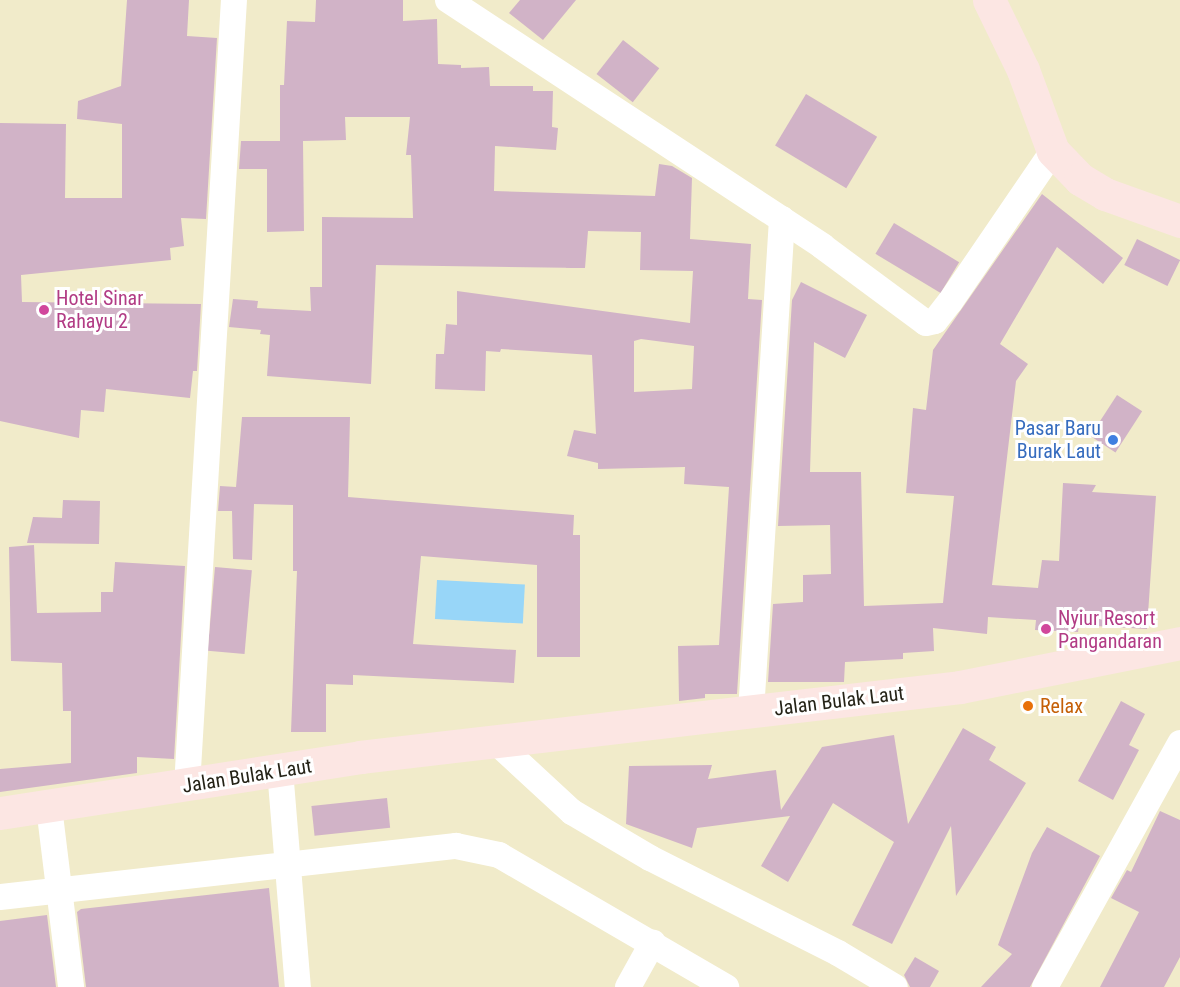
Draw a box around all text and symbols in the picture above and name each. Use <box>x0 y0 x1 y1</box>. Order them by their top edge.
place label: Hotel Sinar Rahayu 2 <box>56 286 143 333</box>
marker: Hotel Sinar Rahayu 2 <box>37 303 51 317</box>
place label: Pasar Baru Burak Laut <box>1015 416 1101 463</box>
marker: Pasar Baru Burak Laut <box>1106 433 1120 447</box>
place label: Nyiur Resort Pangandaran <box>1058 606 1162 653</box>
marker: Nyiur Resort Pangandaran <box>1039 622 1053 636</box>
street label: Jalan Bulak Laut <box>773 681 905 721</box>
place label: Relax <box>1040 694 1083 718</box>
marker: Relax <box>1021 699 1035 713</box>
street label: Jalan Bulak Laut <box>181 754 313 798</box>

